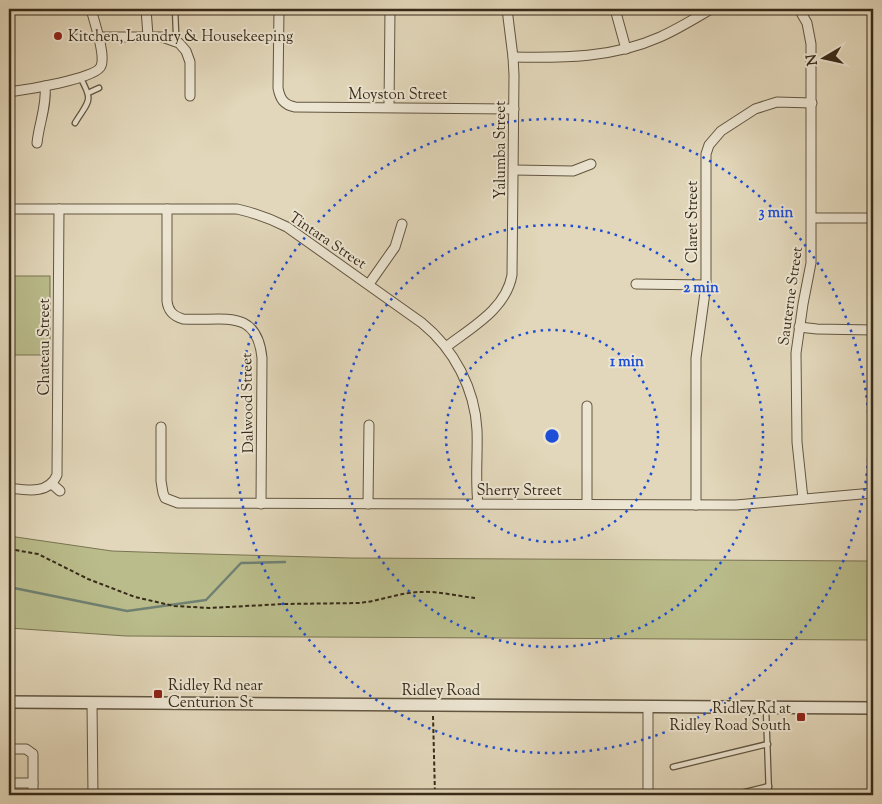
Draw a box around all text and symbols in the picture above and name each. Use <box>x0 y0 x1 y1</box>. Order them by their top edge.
place label: Kitchen, Laundry & Housekeeping <box>68 27 293 48</box>
marker: Kitchen, Laundry & Housekeeping <box>52 30 64 42</box>
north arrow <box>800 32 850 82</box>
text: N <box>802 53 824 67</box>
street label: Moyston Street <box>349 85 447 106</box>
street label: Yalumba Street <box>491 101 512 199</box>
street label: Claret Street <box>683 181 704 263</box>
text: 3 min <box>759 203 794 224</box>
street label: Tintara Street <box>284 208 370 275</box>
street label: Sauterne Street <box>774 245 809 347</box>
text: 2 min <box>683 278 719 299</box>
street label: Chateau Street <box>35 298 56 396</box>
text: 1 min <box>610 352 644 373</box>
street label: Dalwood Street <box>237 353 260 453</box>
centre of rings <box>543 427 561 445</box>
street label: Sherry Street <box>476 481 562 502</box>
place label: Ridley Rd near Centurion St <box>168 676 263 714</box>
street label: Ridley Road <box>402 681 481 702</box>
marker: Ridley Rd near Centurion St <box>152 688 164 700</box>
place label: Ridley Rd at Ridley Road South <box>669 699 791 737</box>
marker: Ridley Rd at Ridley Road South <box>795 711 807 723</box>

